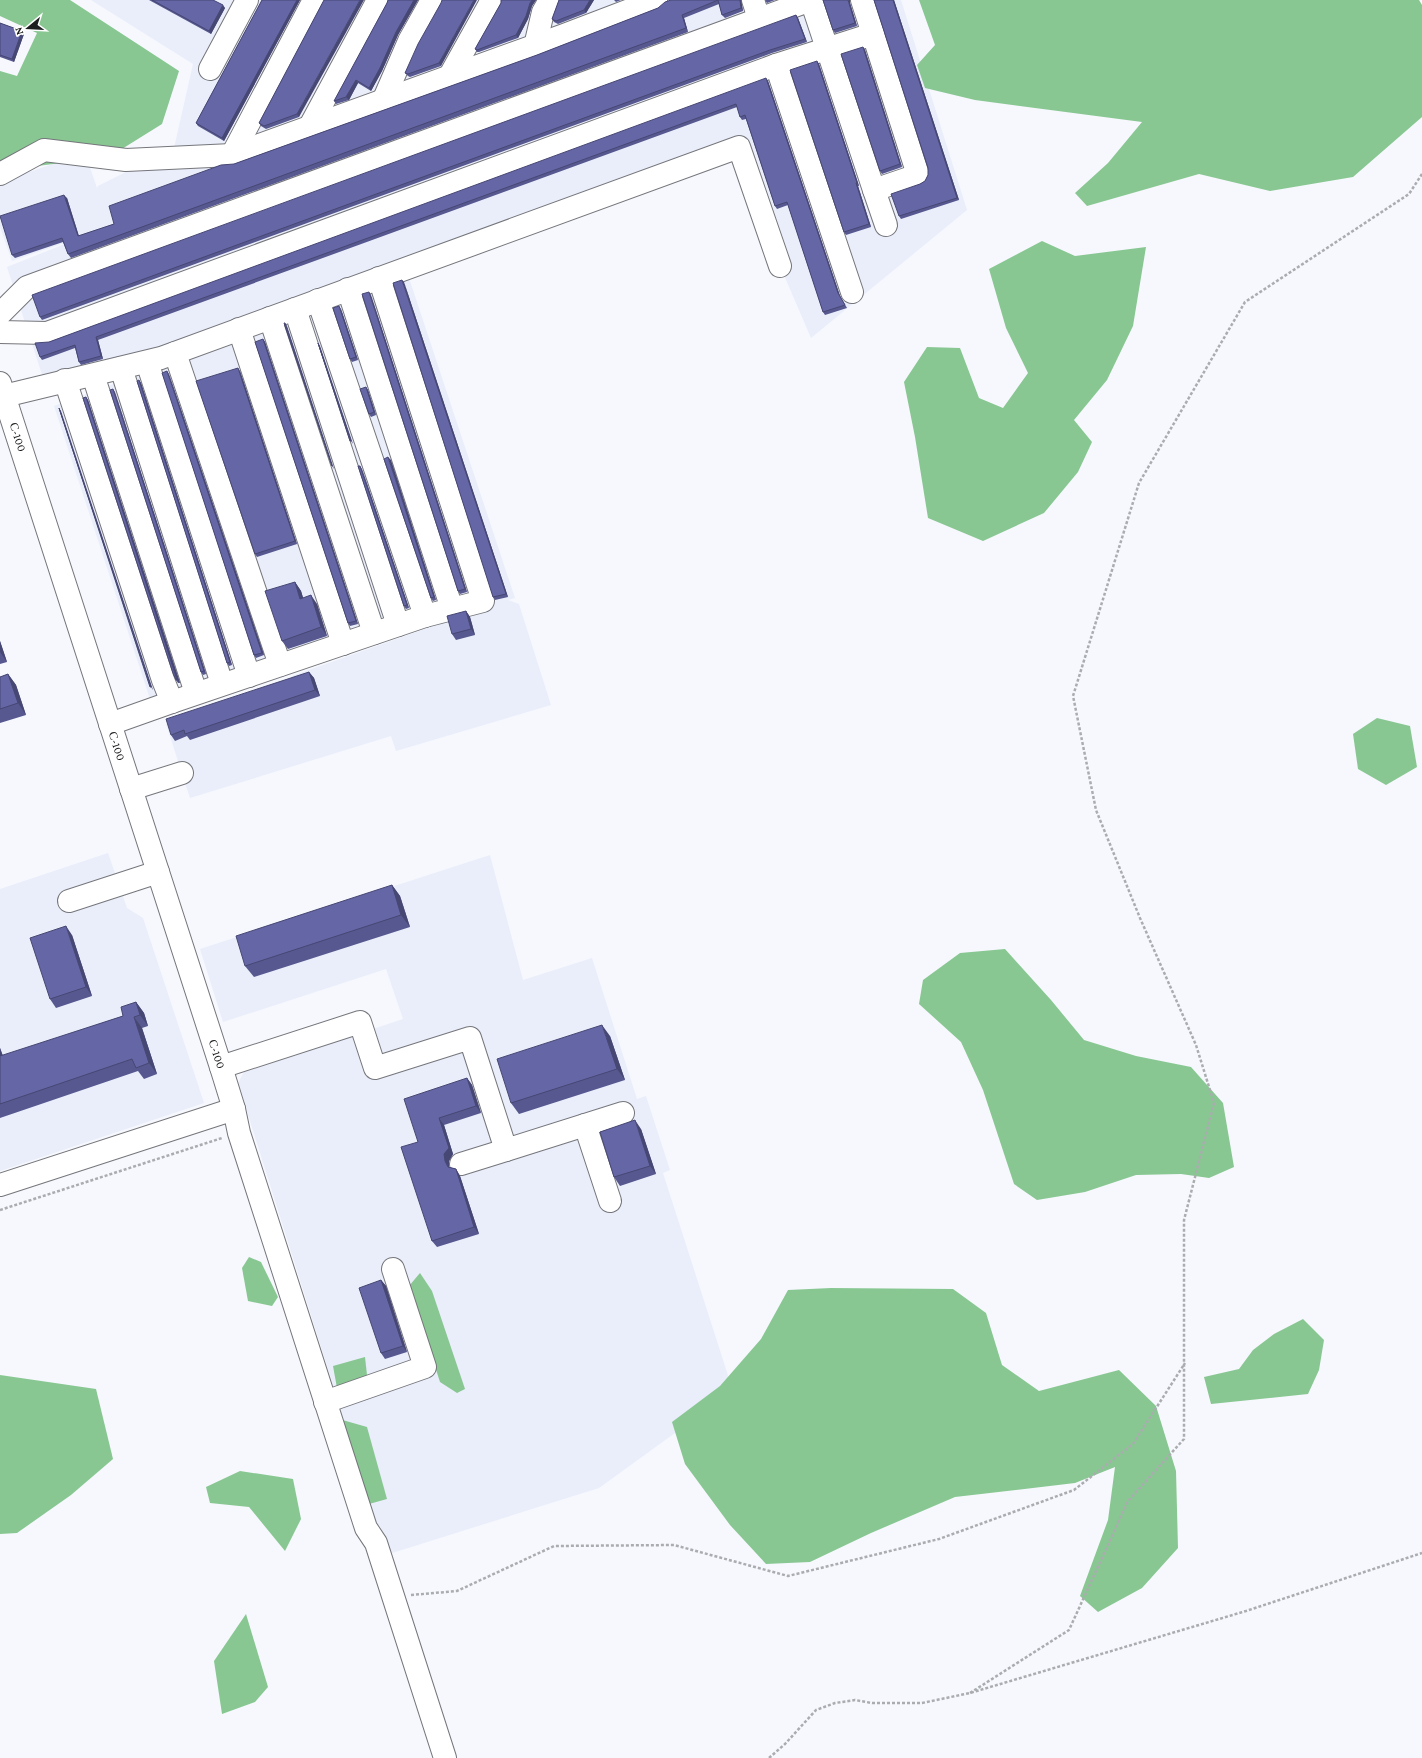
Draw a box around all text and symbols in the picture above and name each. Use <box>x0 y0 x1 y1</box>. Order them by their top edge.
north arrow <box>8 8 48 48</box>
text: N <box>11 25 25 37</box>
street label: С-100 <box>7 421 29 454</box>
street label: С-100 <box>106 730 128 763</box>
street label: С-100 <box>206 1038 228 1071</box>

